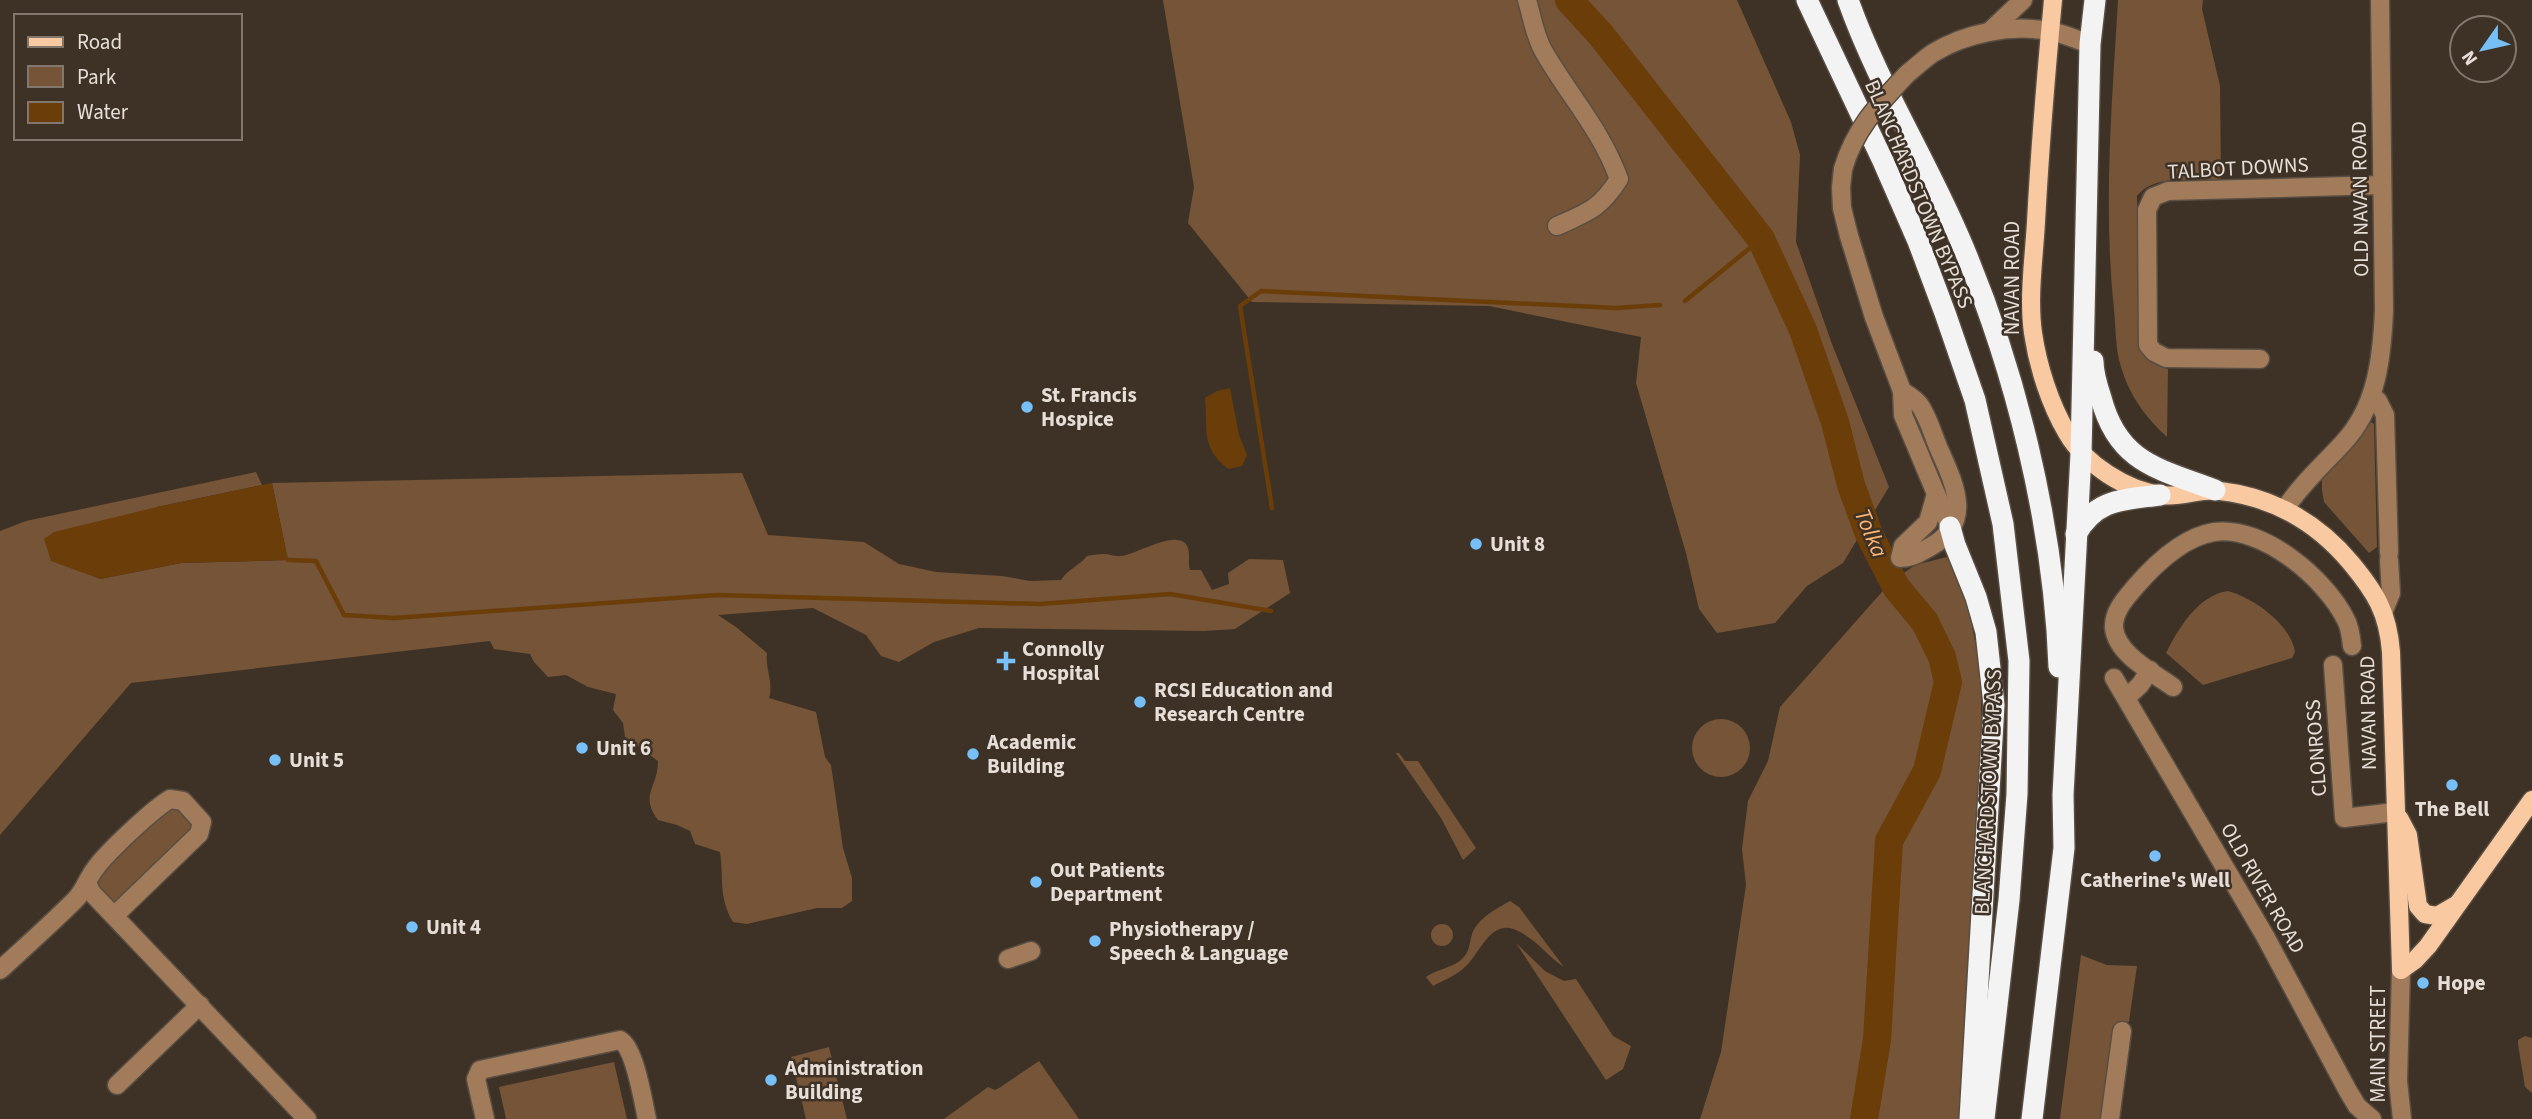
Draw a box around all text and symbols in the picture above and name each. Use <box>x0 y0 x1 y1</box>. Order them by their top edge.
legend <box>14 14 242 140</box>
north arrow <box>2448 14 2518 84</box>
text: Road <box>77 27 122 57</box>
text: N <box>2455 45 2485 70</box>
text: Park <box>77 62 117 92</box>
street label: BLANCHARDSTOWN BYPASS <box>1857 75 1981 313</box>
text: Water <box>77 97 129 127</box>
street label: OLD NAVAN ROAD <box>2344 121 2376 277</box>
street label: TALBOT DOWNS <box>2167 149 2309 187</box>
street label: NAVAN ROAD <box>1997 221 2027 335</box>
place label: St. Francis Hospice <box>1041 380 1137 434</box>
marker: St. Francis Hospice <box>1019 399 1035 415</box>
water label: Tolka <box>1846 503 1896 563</box>
place label: Unit 8 <box>1490 529 1545 559</box>
marker: Unit 8 <box>1468 536 1484 552</box>
place label: Connolly Hospital <box>1022 634 1105 688</box>
marker: Connolly Hospital <box>996 651 1016 671</box>
street label: NAVAN ROAD <box>2352 656 2384 770</box>
street label: BLANCHARDSTOWN BYPASS <box>1967 669 2009 915</box>
place label: RCSI Education and Research Centre <box>1154 675 1333 729</box>
marker: RCSI Education and Research Centre <box>1132 694 1148 710</box>
street label: CLONROSS <box>2298 698 2334 798</box>
place label: Academic Building <box>986 727 1076 781</box>
place label: Unit 6 <box>596 733 651 763</box>
marker: Unit 6 <box>574 740 590 756</box>
place label: Unit 5 <box>289 745 344 775</box>
marker: Academic Building <box>965 746 981 762</box>
marker: Unit 5 <box>267 752 283 768</box>
marker: The Bell <box>2444 777 2460 793</box>
place label: The Bell <box>2415 794 2489 824</box>
street label: OLD RIVER ROAD <box>2213 817 2313 959</box>
marker: Catherine's Well <box>2147 848 2163 864</box>
place label: Out Patients Department <box>1050 855 1165 909</box>
place label: Catherine's Well <box>2080 865 2230 895</box>
marker: Out Patients Department <box>1028 874 1044 890</box>
place label: Unit 4 <box>426 912 481 942</box>
place label: Physiotherapy / Speech & Language <box>1109 914 1289 968</box>
marker: Unit 4 <box>404 919 420 935</box>
marker: Physiotherapy / Speech & Language <box>1087 933 1103 949</box>
place label: Hope <box>2437 968 2486 998</box>
marker: Hope <box>2415 975 2431 991</box>
street label: MAIN STREET <box>2363 985 2393 1103</box>
place label: Administration Building <box>784 1053 924 1107</box>
marker: Administration Building <box>763 1072 779 1088</box>

